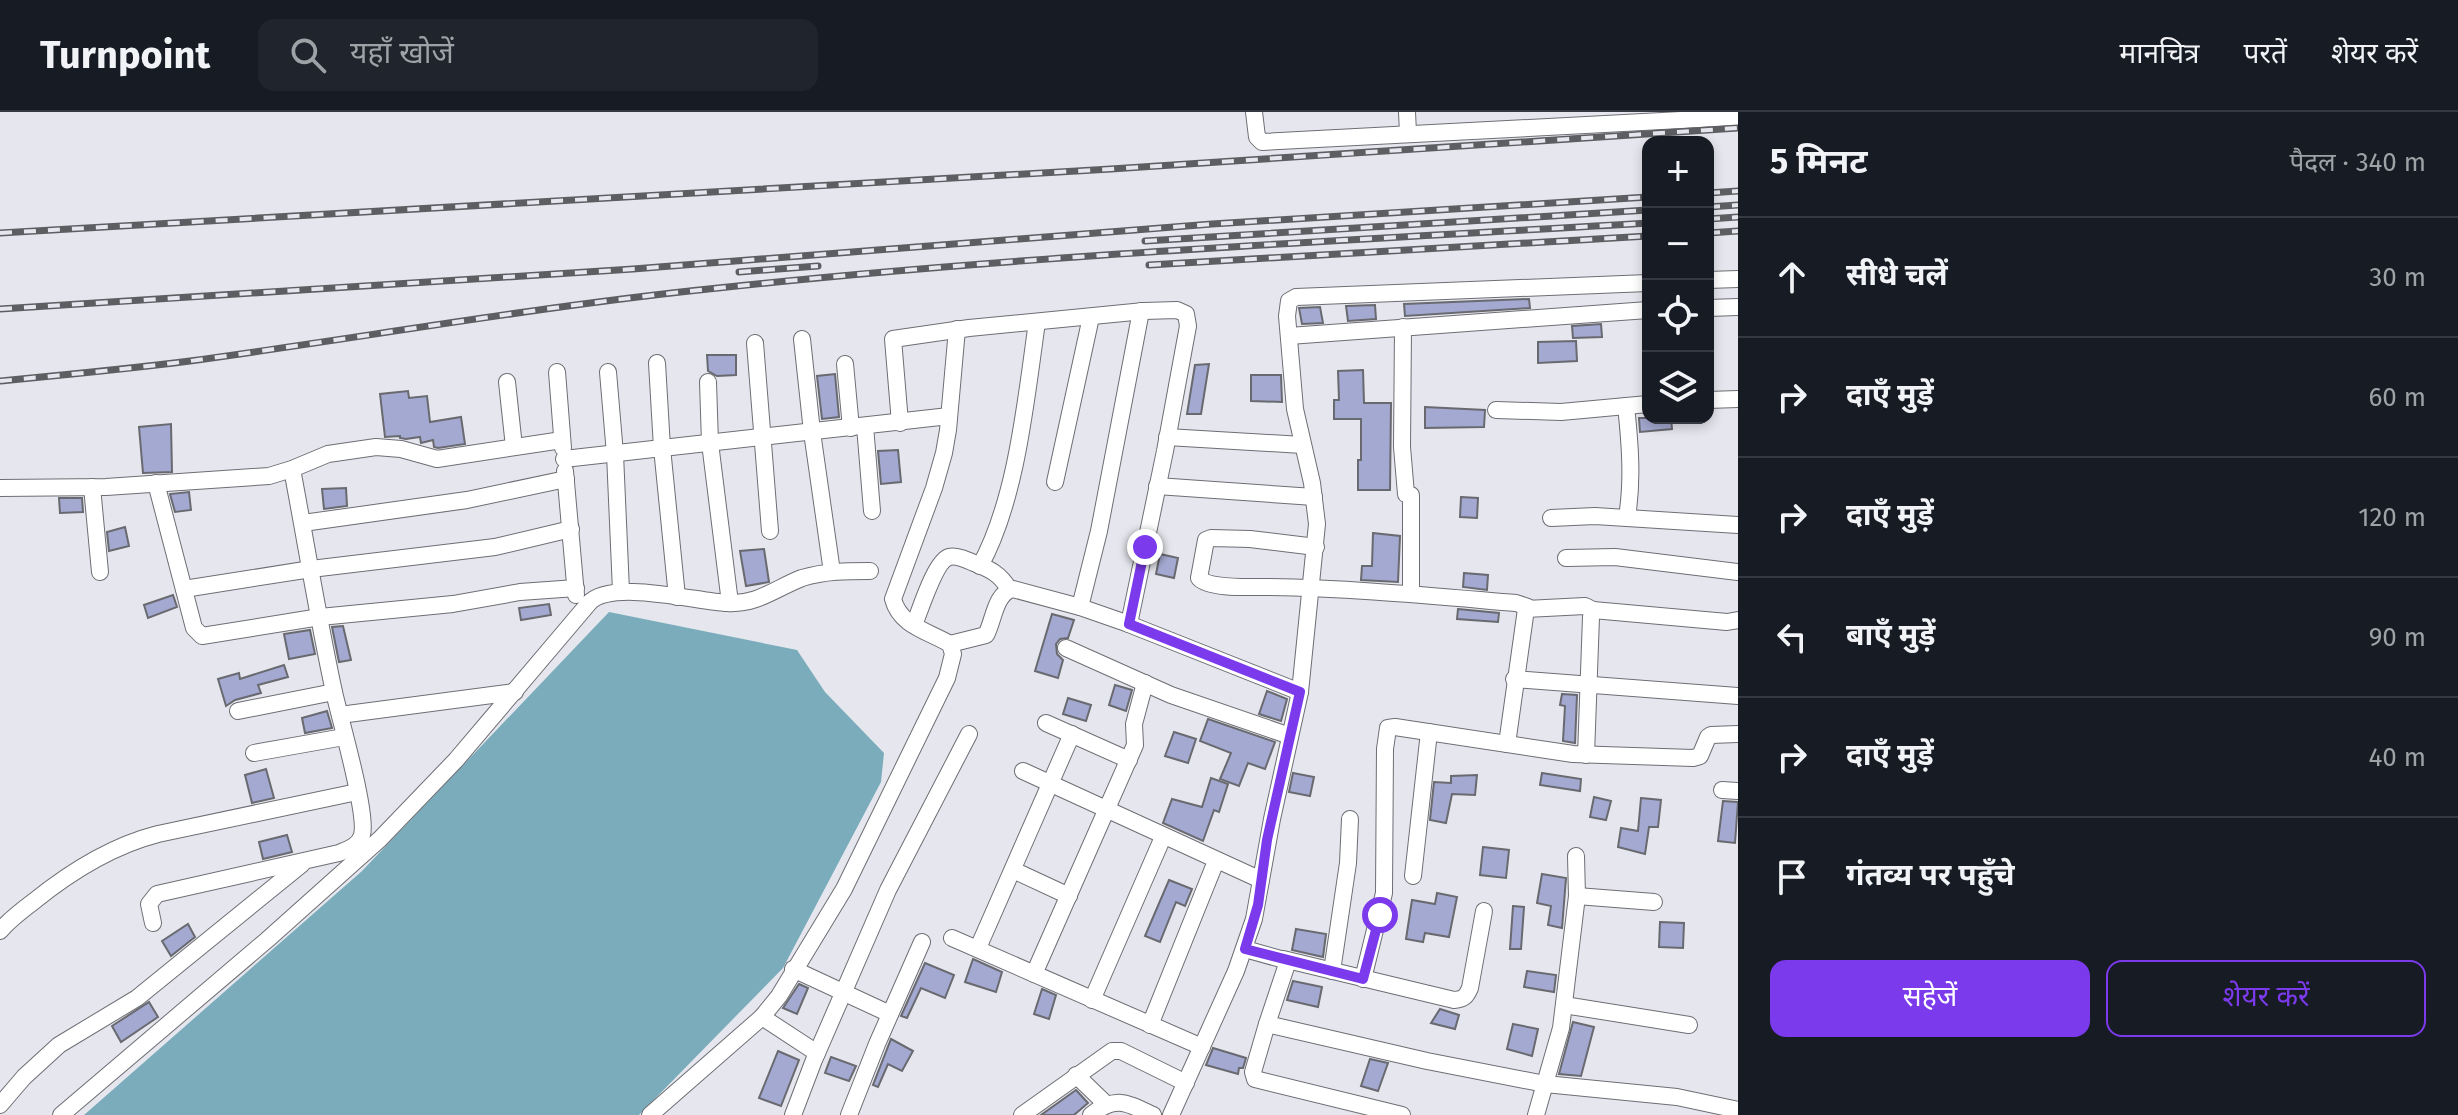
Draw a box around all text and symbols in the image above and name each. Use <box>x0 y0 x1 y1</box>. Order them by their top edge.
search box <box>258 19 818 91</box>
text: Turnpoint <box>40 32 210 78</box>
icon: search <box>286 33 330 77</box>
text: यहाँ खोजें <box>350 35 454 71</box>
text: मानचित्र <box>2120 37 2200 70</box>
text: परतें <box>2244 37 2287 70</box>
text: शेयर करें <box>2331 37 2418 70</box>
map controls <box>1642 136 1714 424</box>
button: + <box>1642 136 1714 208</box>
text: 5 मिनट <box>1770 141 1868 182</box>
text: पैदल · 340 m <box>2289 147 2426 178</box>
button: − <box>1642 208 1714 280</box>
icon: ahead <box>1770 255 1814 299</box>
text: सीधे चलें <box>1846 257 1948 293</box>
text: 30 m <box>2369 262 2426 293</box>
button: locate <box>1642 280 1714 352</box>
button: layers <box>1642 352 1714 424</box>
icon: right <box>1770 375 1814 419</box>
text: दाएँ मुड़ें <box>1846 377 1934 413</box>
text: 60 m <box>2368 382 2426 413</box>
icon: right <box>1770 495 1814 539</box>
text: दाएँ मुड़ें <box>1846 497 1934 533</box>
text: 120 m <box>2358 502 2426 533</box>
route end <box>1127 529 1163 565</box>
icon: left <box>1770 615 1814 659</box>
text: बाएँ मुड़ें <box>1846 617 1935 653</box>
text: 90 m <box>2369 622 2426 653</box>
icon: right <box>1770 735 1814 779</box>
text: दाएँ मुड़ें <box>1846 737 1934 773</box>
text: 40 m <box>2368 742 2426 773</box>
icon: arrive <box>1770 855 1814 899</box>
text: गंतव्य पर पहुँचे <box>1846 857 2014 893</box>
route start <box>1362 897 1398 933</box>
button: सहेजें <box>1770 960 2090 1037</box>
button: शेयर करें <box>2106 960 2426 1037</box>

